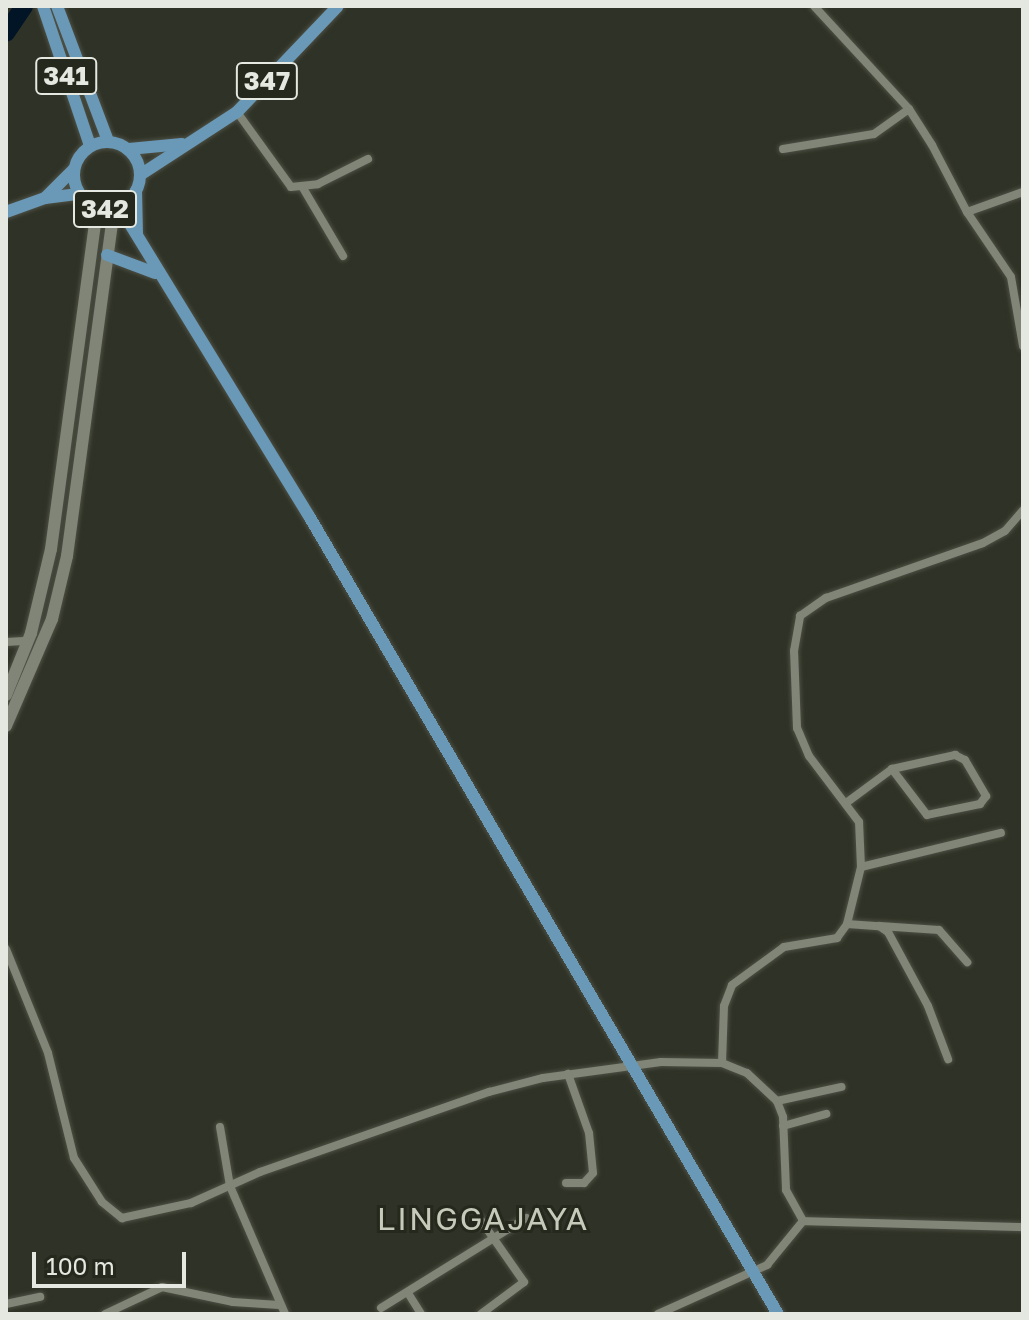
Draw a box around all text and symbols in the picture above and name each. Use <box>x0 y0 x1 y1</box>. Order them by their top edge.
road number: 341 <box>34 54 98 98</box>
road number: 347 <box>235 59 299 103</box>
road number: 342 <box>73 187 137 231</box>
district label: LINGGAJAYA <box>377 1199 589 1237</box>
scale bar <box>36 1236 190 1286</box>
text: 100 m <box>46 1251 115 1280</box>

